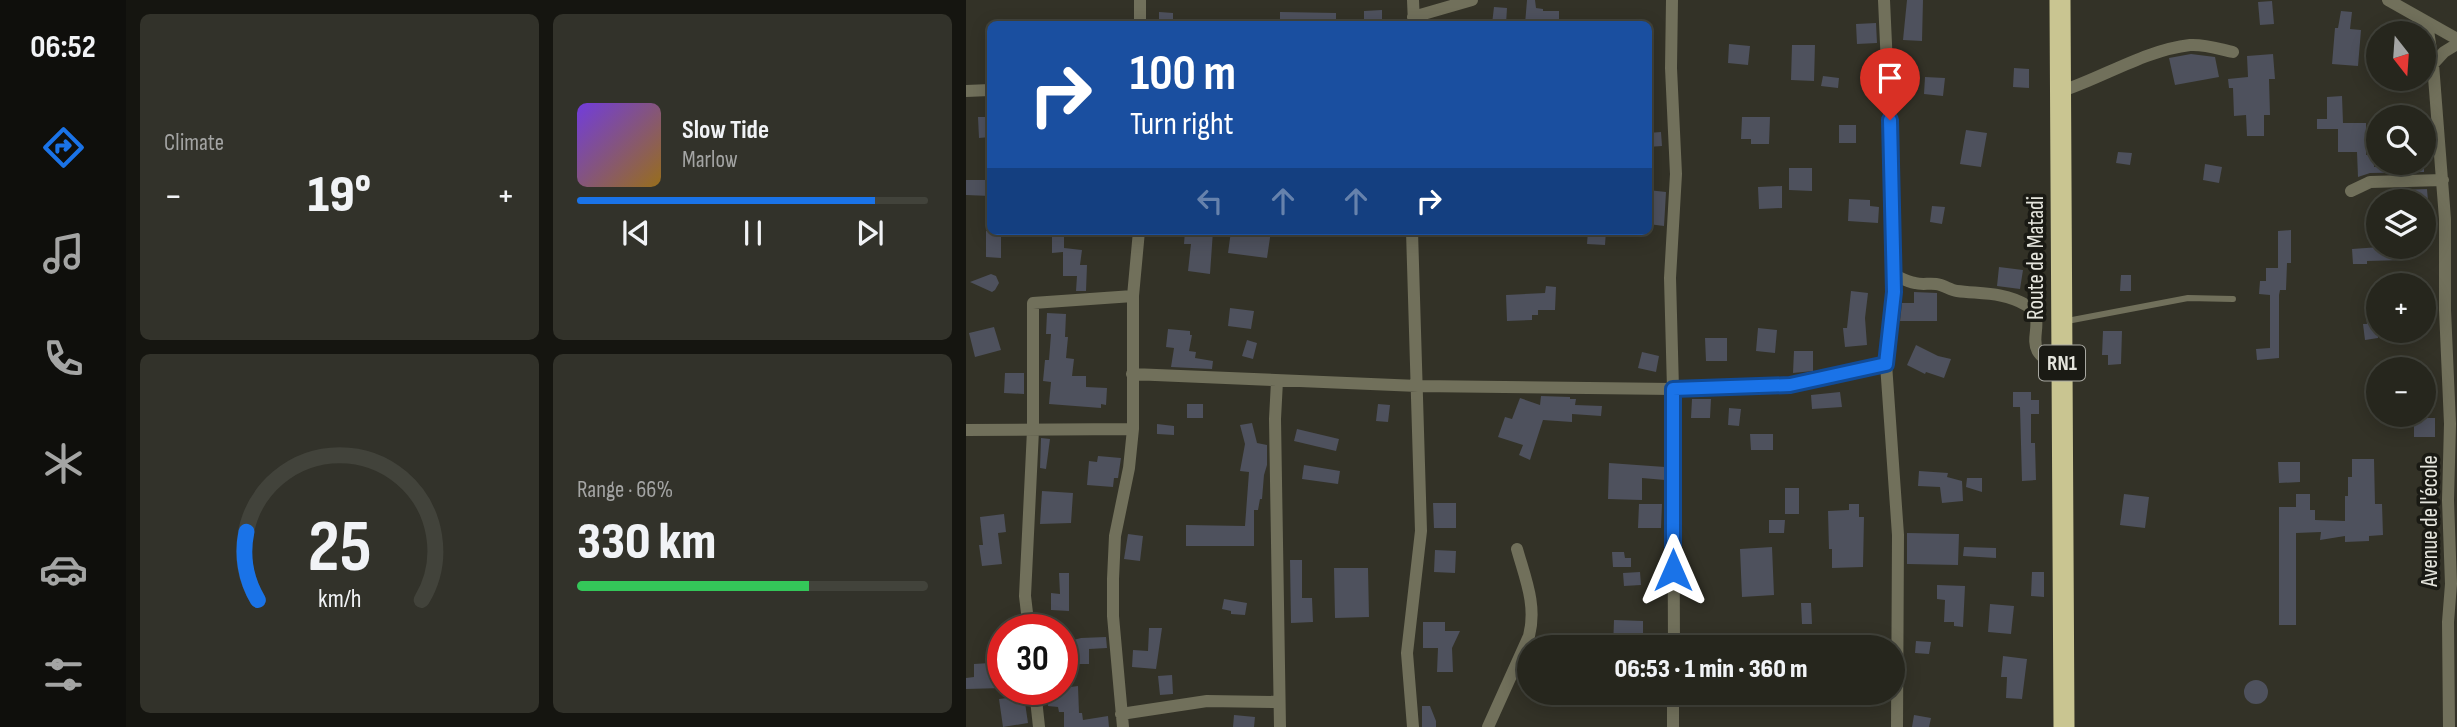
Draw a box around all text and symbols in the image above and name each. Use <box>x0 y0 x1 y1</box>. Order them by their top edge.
north arrow <box>2366 21 2436 91</box>
map controls <box>2366 21 2436 427</box>
text: 06:52 <box>30 28 96 67</box>
text: 100 m <box>1130 45 1236 104</box>
pin <box>1860 48 1920 120</box>
icon: right <box>1015 49 1106 140</box>
icon: arrive <box>1871 59 1909 97</box>
text: Turn right <box>1130 105 1234 144</box>
button: search <box>2366 105 2436 175</box>
text: Slow Tide <box>682 115 769 146</box>
icon: directions <box>39 123 88 172</box>
text: Climate <box>164 129 224 157</box>
text: Marlow <box>682 146 738 174</box>
text: 19° <box>308 164 371 227</box>
text: − <box>164 174 183 219</box>
text: + <box>496 174 515 219</box>
icon: left <box>1191 182 1229 220</box>
icon: ahead <box>1264 182 1302 220</box>
icon: ahead <box>1337 182 1375 220</box>
icon: right <box>1410 182 1448 220</box>
button: layers <box>2366 189 2436 259</box>
street label: Route de Matadi <box>2022 196 2050 320</box>
icon: previous <box>617 214 655 252</box>
icon: pause <box>734 214 772 252</box>
icon: next <box>851 214 889 252</box>
icon: music <box>39 229 88 278</box>
button: + <box>2366 273 2436 343</box>
icon: phone <box>39 334 88 383</box>
road number: RN1 <box>2039 346 2085 380</box>
button: − <box>2366 357 2436 427</box>
icon: climate <box>39 439 88 488</box>
street label: Avenue de l'école <box>2416 455 2444 588</box>
text: Range · 66% <box>577 476 673 504</box>
text: 25 <box>308 504 371 592</box>
text: 330 km <box>577 511 716 574</box>
position arrow <box>1636 533 1710 607</box>
icon: car <box>39 545 88 594</box>
text: km/h <box>318 583 361 614</box>
speed limit sign: 30 <box>987 614 1078 705</box>
icon: filters <box>39 650 88 699</box>
text: 06:53 · 1 min · 360 m <box>1614 654 1808 685</box>

